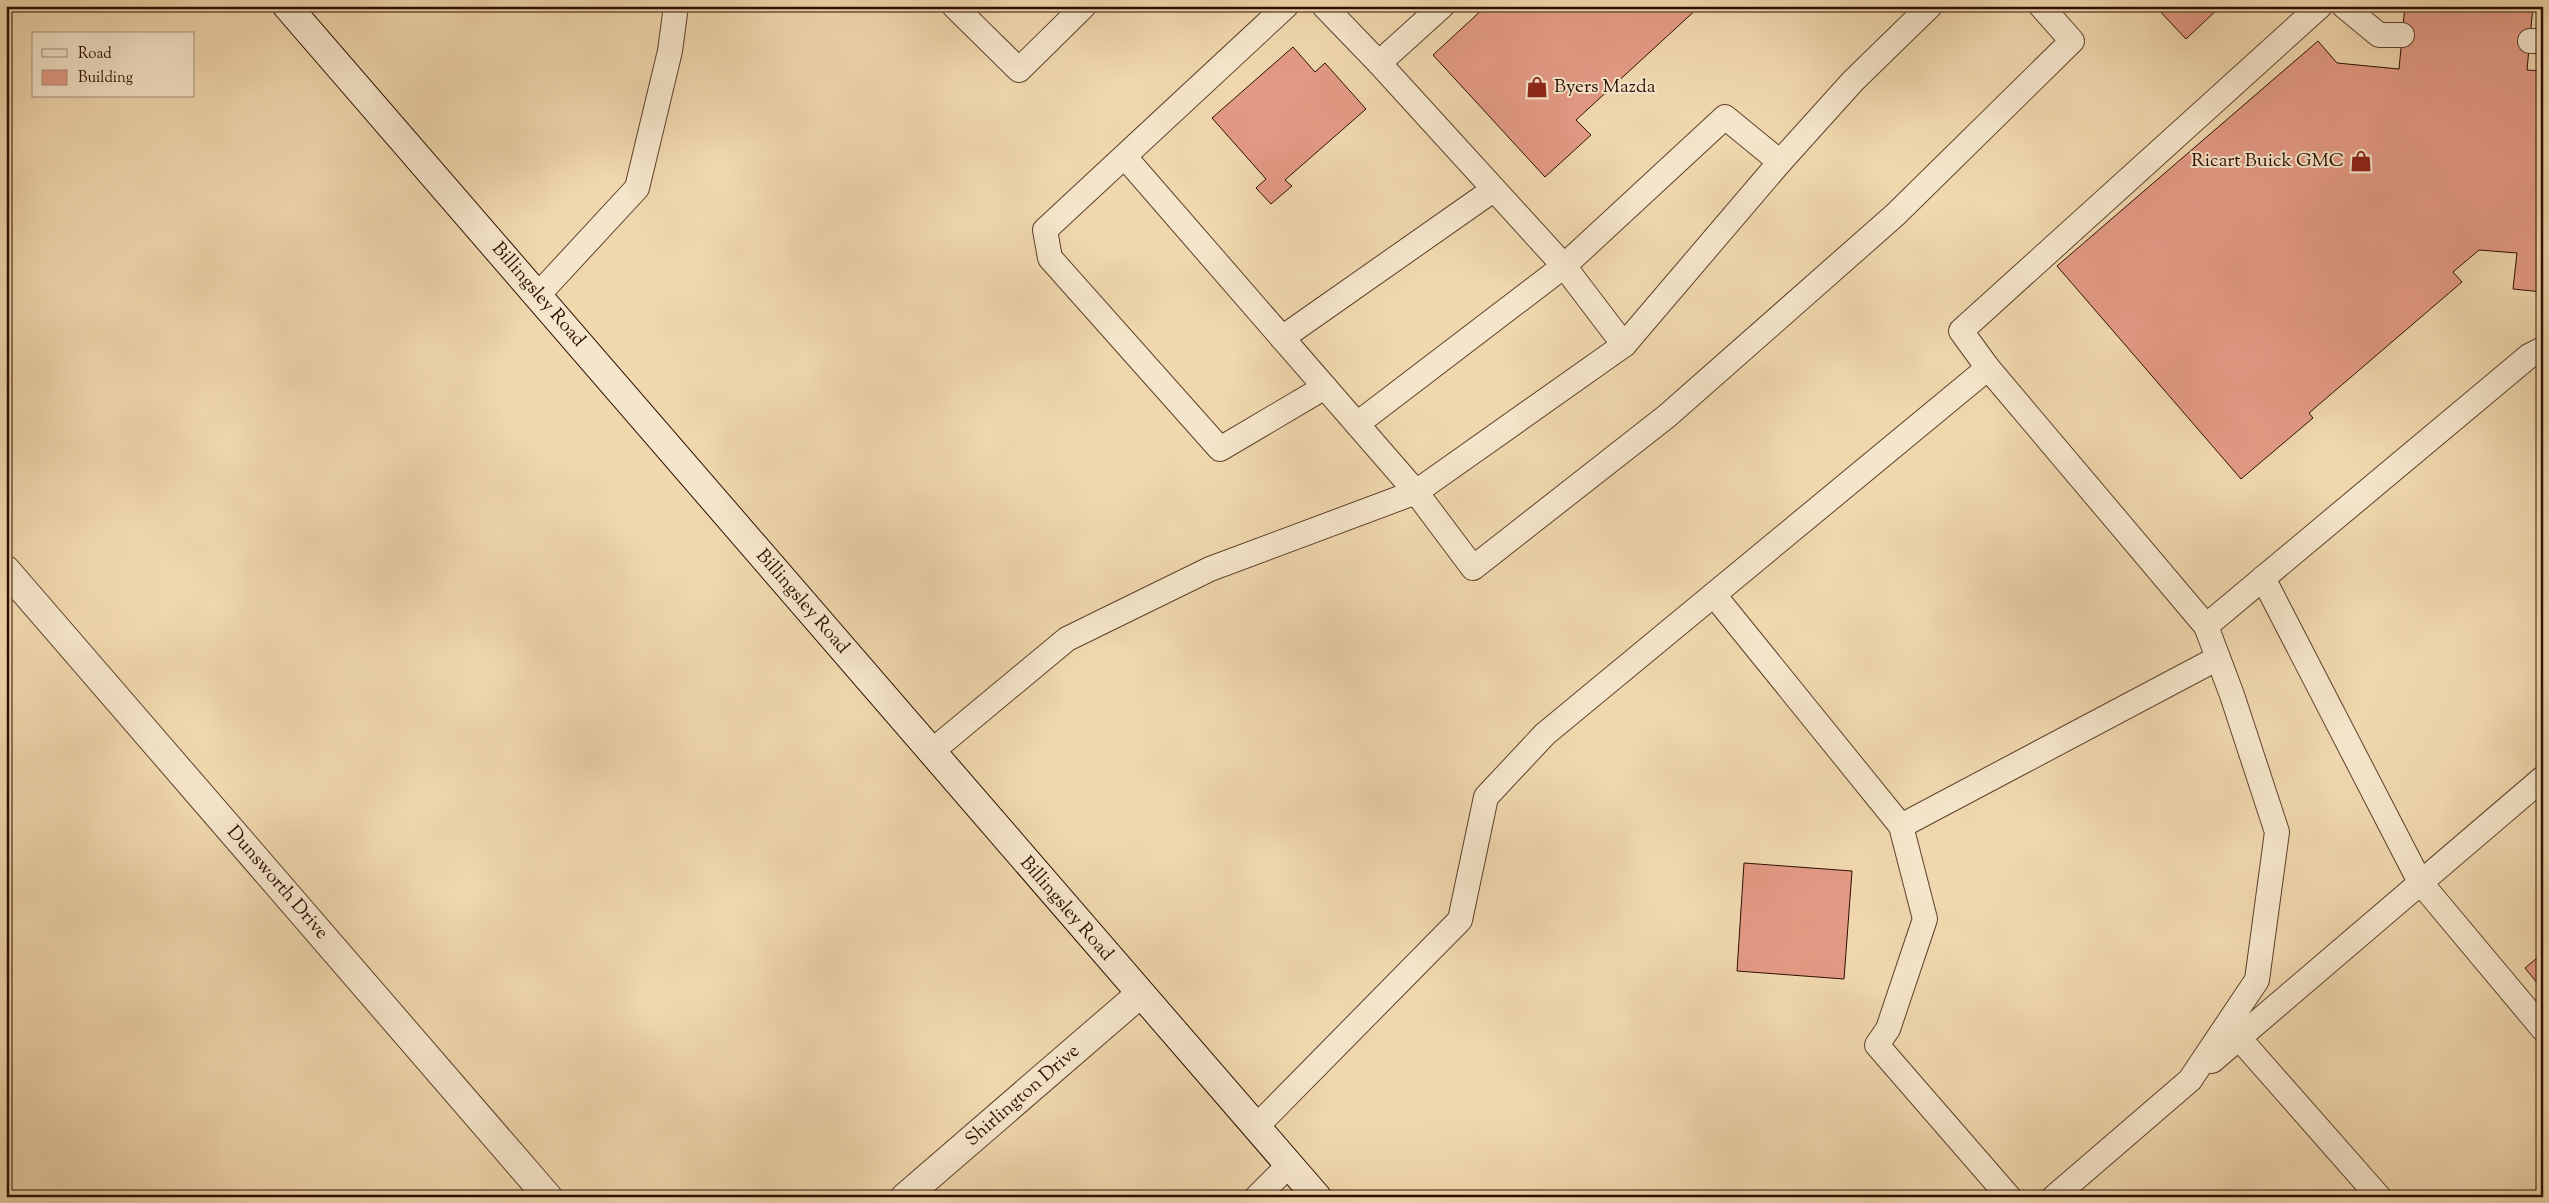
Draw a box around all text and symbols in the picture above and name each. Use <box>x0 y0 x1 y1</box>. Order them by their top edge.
legend <box>32 32 195 98</box>
text: Road <box>78 44 112 65</box>
text: Building <box>78 68 133 89</box>
shop icon: Byers Mazda <box>1524 74 1550 100</box>
place label: Byers Mazda <box>1554 74 1656 101</box>
place label: Ricart Buick GMC <box>2191 148 2344 175</box>
shop icon: Ricart Buick GMC <box>2348 148 2374 174</box>
street label: Billingsley Road <box>485 237 591 354</box>
street label: Billingsley Road <box>749 544 855 661</box>
street label: Dunsworth Drive <box>220 820 334 946</box>
street label: Billingsley Road <box>1013 851 1119 968</box>
street label: Shirlington Drive <box>960 1039 1086 1153</box>

